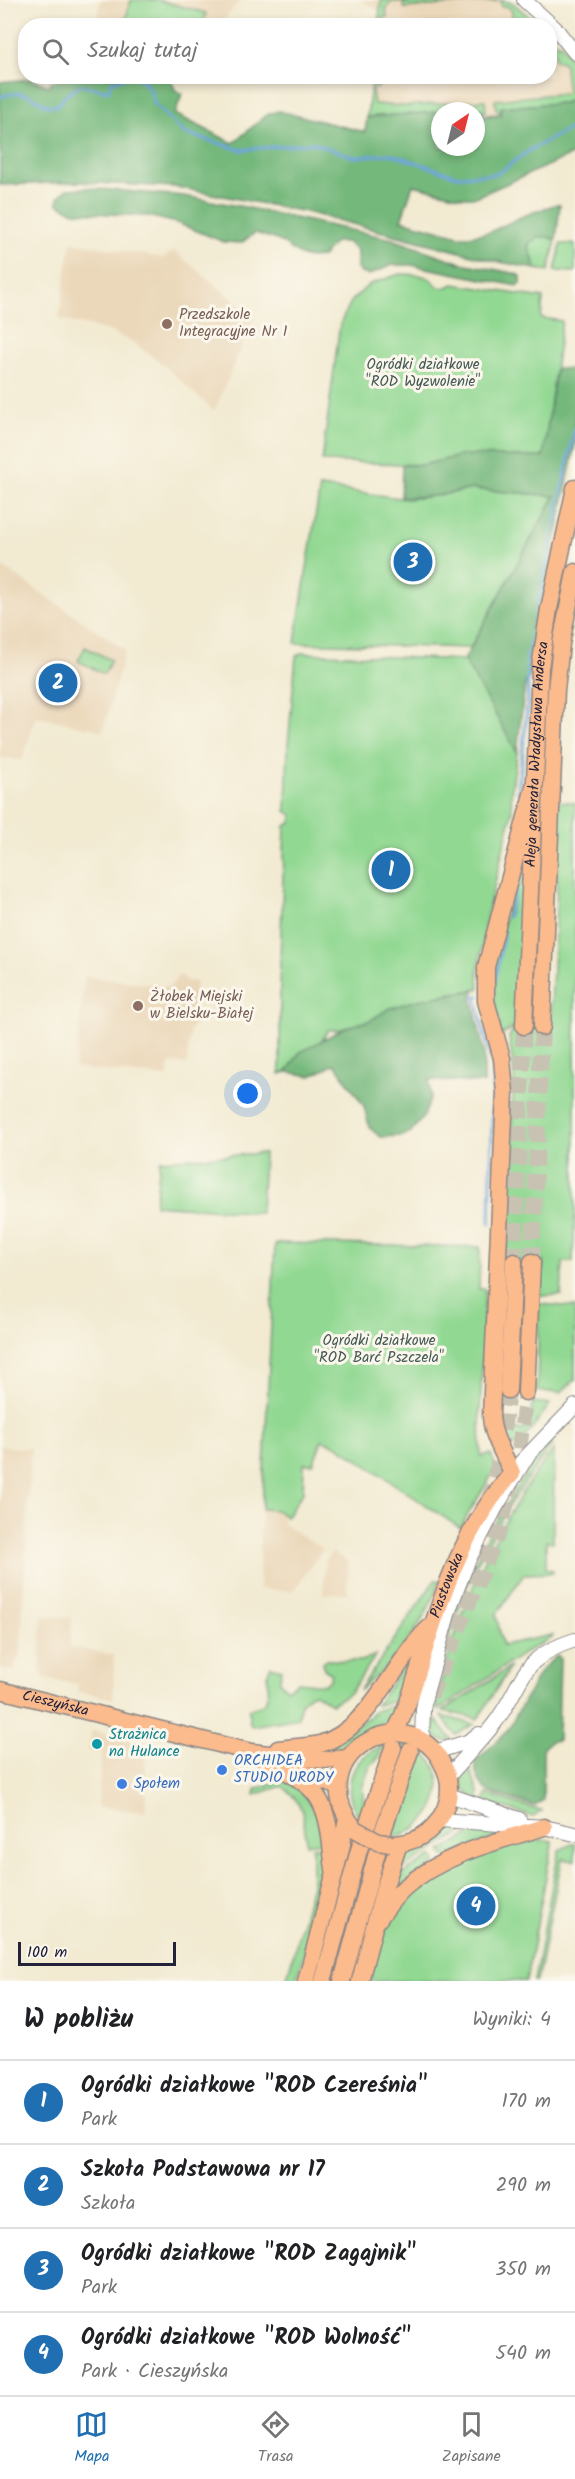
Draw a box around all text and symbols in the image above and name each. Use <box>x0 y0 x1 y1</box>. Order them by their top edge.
search box <box>18 18 557 84</box>
text: Szukaj tutaj <box>87 34 198 69</box>
icon: search <box>39 35 72 68</box>
north arrow <box>431 102 485 156</box>
place label: Przedszkole Integracyjne Nr 1 <box>179 303 288 344</box>
marker: Przedszkole Integracyjne Nr 1 <box>160 317 174 331</box>
park label: Ogródki działkowe "ROD Wyzwolenie" <box>366 353 480 394</box>
pin: 3 <box>394 540 432 584</box>
street label: Aleja generała Władysława Andersa <box>519 640 556 868</box>
pin: 2 <box>38 660 78 706</box>
pin: 1 <box>372 848 410 892</box>
place label: Żłobek Miejski w Bielsku-Białej <box>150 985 255 1026</box>
marker: Żłobek Miejski w Bielsku-Białej <box>131 999 145 1013</box>
your location <box>233 1079 262 1108</box>
park label: Ogródki działkowe "ROD Barć Pszczela" <box>314 1329 444 1370</box>
street label: Piastowska <box>424 1549 471 1621</box>
street label: Cieszyńska <box>20 1684 91 1723</box>
place label: Strażnica na Hulance <box>109 1723 180 1764</box>
marker: Strażnica na Hulance <box>90 1737 104 1751</box>
place label: ORCHIDEA STUDIO URODY <box>234 1749 335 1790</box>
marker: ORCHIDEA STUDIO URODY <box>215 1763 229 1777</box>
place label: Społem <box>134 1772 180 1796</box>
marker: Społem <box>115 1777 129 1791</box>
pin: 4 <box>456 1884 496 1928</box>
scale bar <box>18 1939 176 1966</box>
text: 100 m <box>27 1940 67 1965</box>
text: W pobliżu <box>24 1999 133 2041</box>
text: Wyniki: 4 <box>472 2004 551 2036</box>
text: Ogródki działkowe "ROD Czereśnia" <box>81 2069 428 2104</box>
text: 1 <box>40 2086 47 2118</box>
text: 170 m <box>502 2086 551 2118</box>
text: Park <box>81 2104 117 2136</box>
text: Szkoła Podstawowa nr 17 <box>81 2153 325 2188</box>
text: 2 <box>38 2170 49 2202</box>
text: 290 m <box>496 2170 551 2202</box>
text: Szkoła <box>81 2188 135 2220</box>
text: Ogródki działkowe "ROD Zagajnik" <box>81 2237 416 2272</box>
text: 3 <box>38 2254 49 2286</box>
text: 350 m <box>495 2254 551 2286</box>
text: Park <box>81 2272 117 2304</box>
text: Ogródki działkowe "ROD Wolność" <box>81 2321 411 2356</box>
text: 4 <box>38 2338 49 2370</box>
text: 540 m <box>495 2338 551 2370</box>
text: Park · Cieszyńska <box>81 2356 228 2388</box>
tab: Mapa <box>74 2408 109 2469</box>
tab: Trasa <box>258 2408 294 2469</box>
tab: Zapisane <box>442 2408 501 2469</box>

